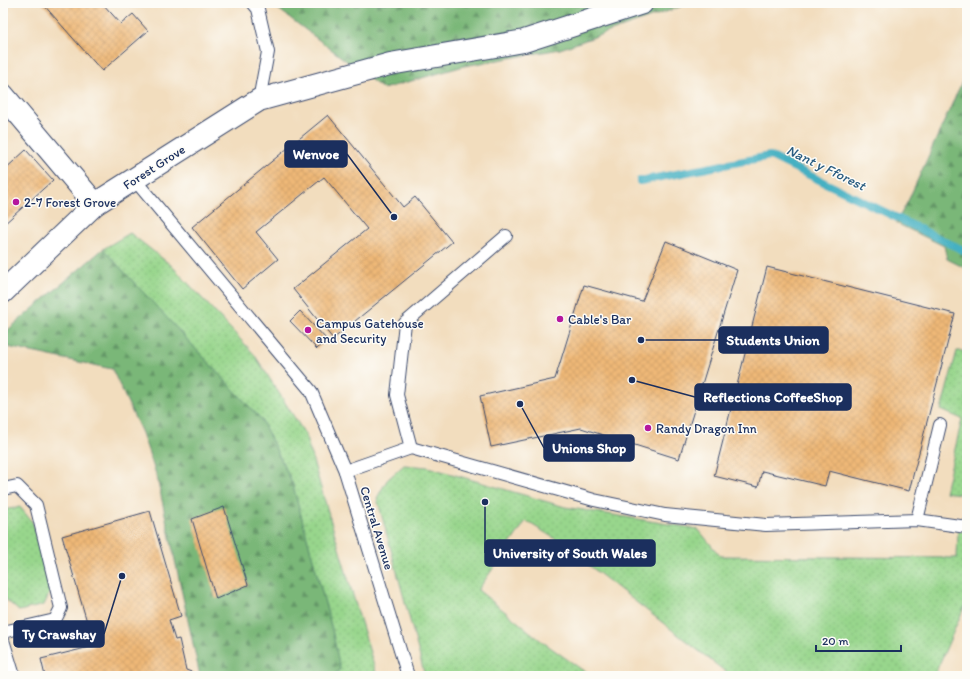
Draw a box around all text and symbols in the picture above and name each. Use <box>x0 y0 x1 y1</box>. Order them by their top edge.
street label: Forest Grove <box>120 141 188 193</box>
callout: Wenvoe <box>285 141 347 167</box>
water label: Nant y Fforest <box>784 142 870 195</box>
text: Wenvoe <box>293 146 339 163</box>
place label: 2-7 Forest Grove <box>24 195 116 210</box>
marker: 2-7 Forest Grove <box>11 197 21 207</box>
place label: Cable's Bar <box>568 312 632 327</box>
marker: Cable's Bar <box>555 314 565 324</box>
place label: Campus Gatehouse and Security <box>316 316 424 346</box>
marker: Campus Gatehouse and Security <box>303 325 313 335</box>
callout: Students Union <box>719 327 828 353</box>
text: Students Union <box>726 332 820 349</box>
callout: Reflections CoffeeShop <box>695 384 851 410</box>
text: Reflections CoffeeShop <box>703 389 843 406</box>
place label: Randy Dragon Inn <box>656 421 757 436</box>
marker: Randy Dragon Inn <box>643 423 653 433</box>
callout: Unions Shop <box>544 435 634 461</box>
text: Unions Shop <box>552 440 626 457</box>
street label: Central Avenue <box>357 485 397 571</box>
callout: University of South Wales <box>485 540 655 566</box>
text: University of South Wales <box>493 545 647 562</box>
callout: Ty Crawshay <box>14 621 104 647</box>
text: Ty Crawshay <box>21 626 96 643</box>
scale bar <box>816 627 901 653</box>
text: 20 m <box>822 634 849 648</box>

